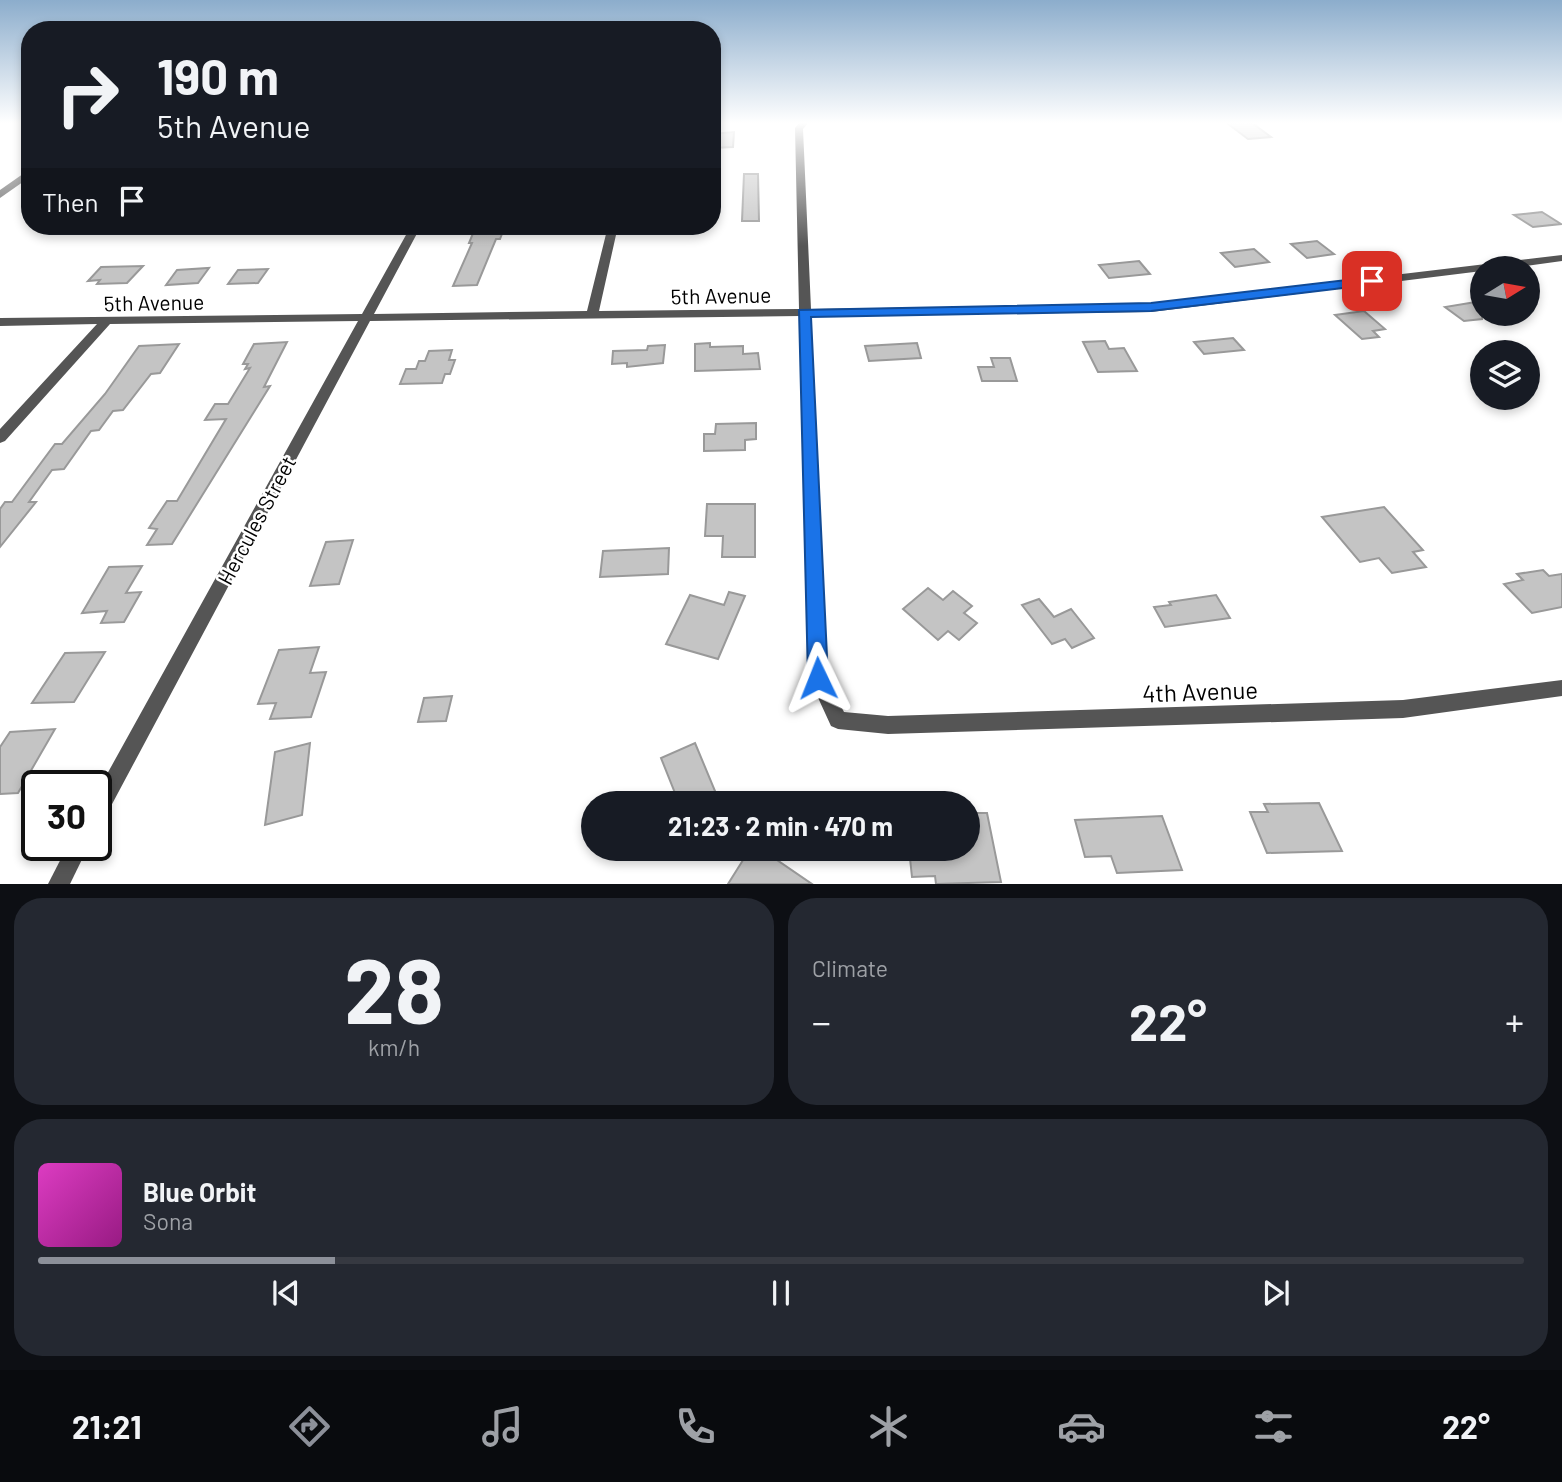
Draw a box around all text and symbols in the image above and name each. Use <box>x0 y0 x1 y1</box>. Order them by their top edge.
text: 190 m <box>157 46 279 105</box>
icon: right <box>42 49 133 140</box>
text: 5th Avenue <box>157 106 310 144</box>
icon: arrive <box>113 182 151 220</box>
text: Then <box>42 186 99 217</box>
pin <box>1342 251 1402 311</box>
north arrow <box>1470 256 1540 326</box>
map controls <box>1470 256 1540 410</box>
icon: arrive <box>1353 262 1391 300</box>
street label: 5th Avenue <box>670 282 772 308</box>
street label: 5th Avenue <box>103 289 205 315</box>
button: layers <box>1470 340 1540 410</box>
street label: Hercules Street <box>212 451 300 589</box>
position arrow <box>781 641 855 715</box>
street label: 4th Avenue <box>1142 674 1258 708</box>
speed limit sign: 30 <box>21 770 112 861</box>
text: 21:23 · 2 min · 470 m <box>668 810 893 841</box>
text: 28 <box>344 933 444 1042</box>
text: Climate <box>812 954 888 982</box>
text: 22° <box>1129 989 1207 1051</box>
text: − <box>812 998 831 1044</box>
text: + <box>1505 998 1524 1044</box>
text: km/h <box>368 1033 420 1061</box>
text: Blue Orbit <box>143 1176 256 1207</box>
text: Sona <box>143 1207 193 1235</box>
icon: previous <box>267 1274 305 1312</box>
icon: pause <box>762 1274 800 1312</box>
icon: next <box>1257 1274 1295 1312</box>
icon: directions <box>285 1402 334 1451</box>
icon: music <box>478 1402 527 1451</box>
icon: phone <box>671 1402 720 1451</box>
icon: climate <box>864 1402 913 1451</box>
icon: car <box>1057 1402 1106 1451</box>
icon: filters <box>1249 1402 1298 1451</box>
text: 21:21 <box>72 1407 142 1445</box>
text: 22° <box>1442 1407 1490 1445</box>

